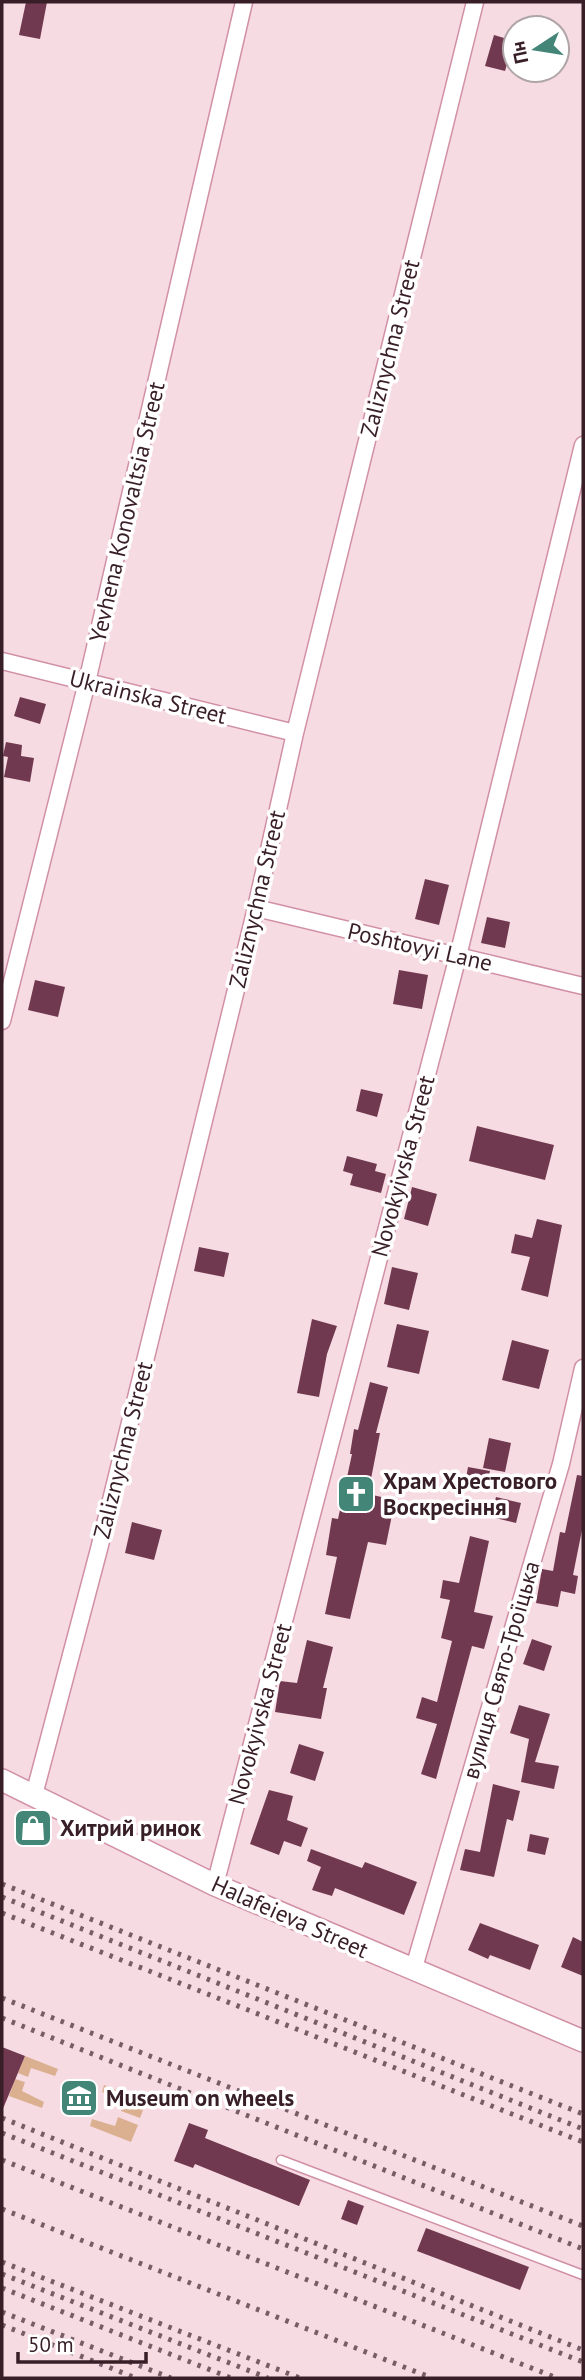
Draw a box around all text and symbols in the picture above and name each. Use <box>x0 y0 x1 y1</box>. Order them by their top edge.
north arrow <box>501 14 571 84</box>
text: Пн <box>505 39 533 66</box>
street label: Zaliznychna Street <box>353 256 426 439</box>
street label: Yevhena Konovaltsia Street <box>82 379 171 645</box>
street label: Ukrainska Street <box>67 663 230 730</box>
street label: Zaliznychna Street <box>222 807 291 991</box>
street label: Poshtovyi Lane <box>345 916 495 977</box>
street label: Novokyivska Street <box>364 1072 441 1260</box>
street label: Zaliznychna Street <box>86 1358 159 1541</box>
place label: Храм Хрестового Воскресіння <box>383 1466 557 1521</box>
church icon: Храм Хрестового Воскресіння <box>335 1473 377 1515</box>
street label: вулиця Свято-Троїцька <box>456 1557 546 1782</box>
street label: Novokyivska Street <box>221 1620 298 1808</box>
shop icon: Хитрий ринок <box>12 1807 54 1849</box>
place label: Хитрий ринок <box>60 1813 202 1842</box>
street label: Halafeieva Street <box>207 1869 373 1964</box>
museum icon: Museum on wheels <box>58 2077 100 2119</box>
place label: Museum on wheels <box>106 2083 294 2112</box>
scale bar <box>18 2320 145 2364</box>
text: 50 m <box>28 2331 74 2358</box>

